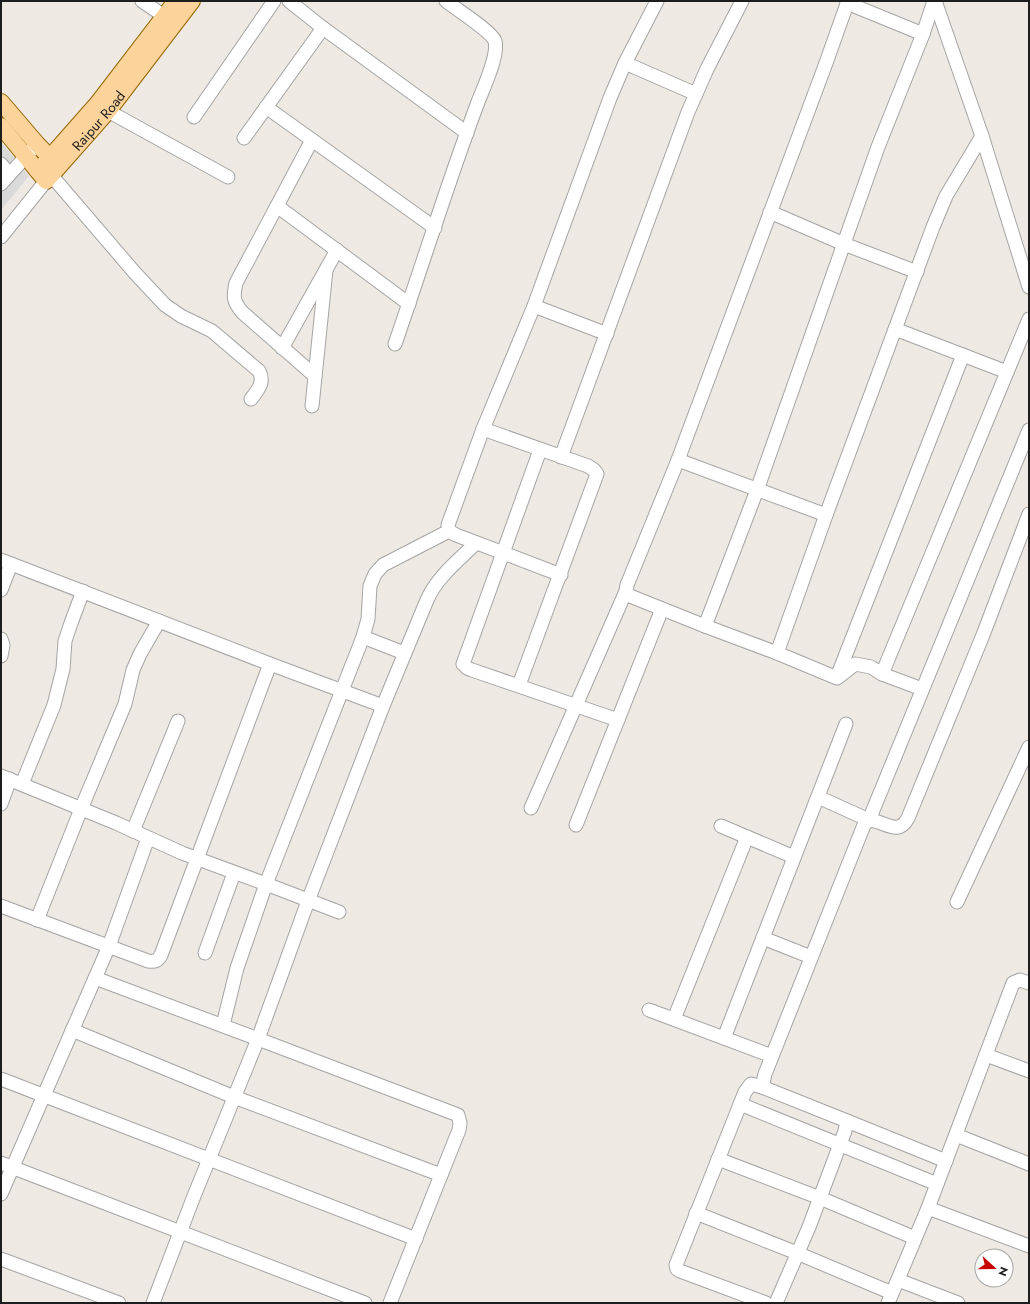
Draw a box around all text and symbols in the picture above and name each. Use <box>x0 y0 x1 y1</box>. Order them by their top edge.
street label: Raipur Road <box>67 87 130 155</box>
north arrow <box>974 1248 1014 1288</box>
text: N <box>994 1265 1012 1279</box>

